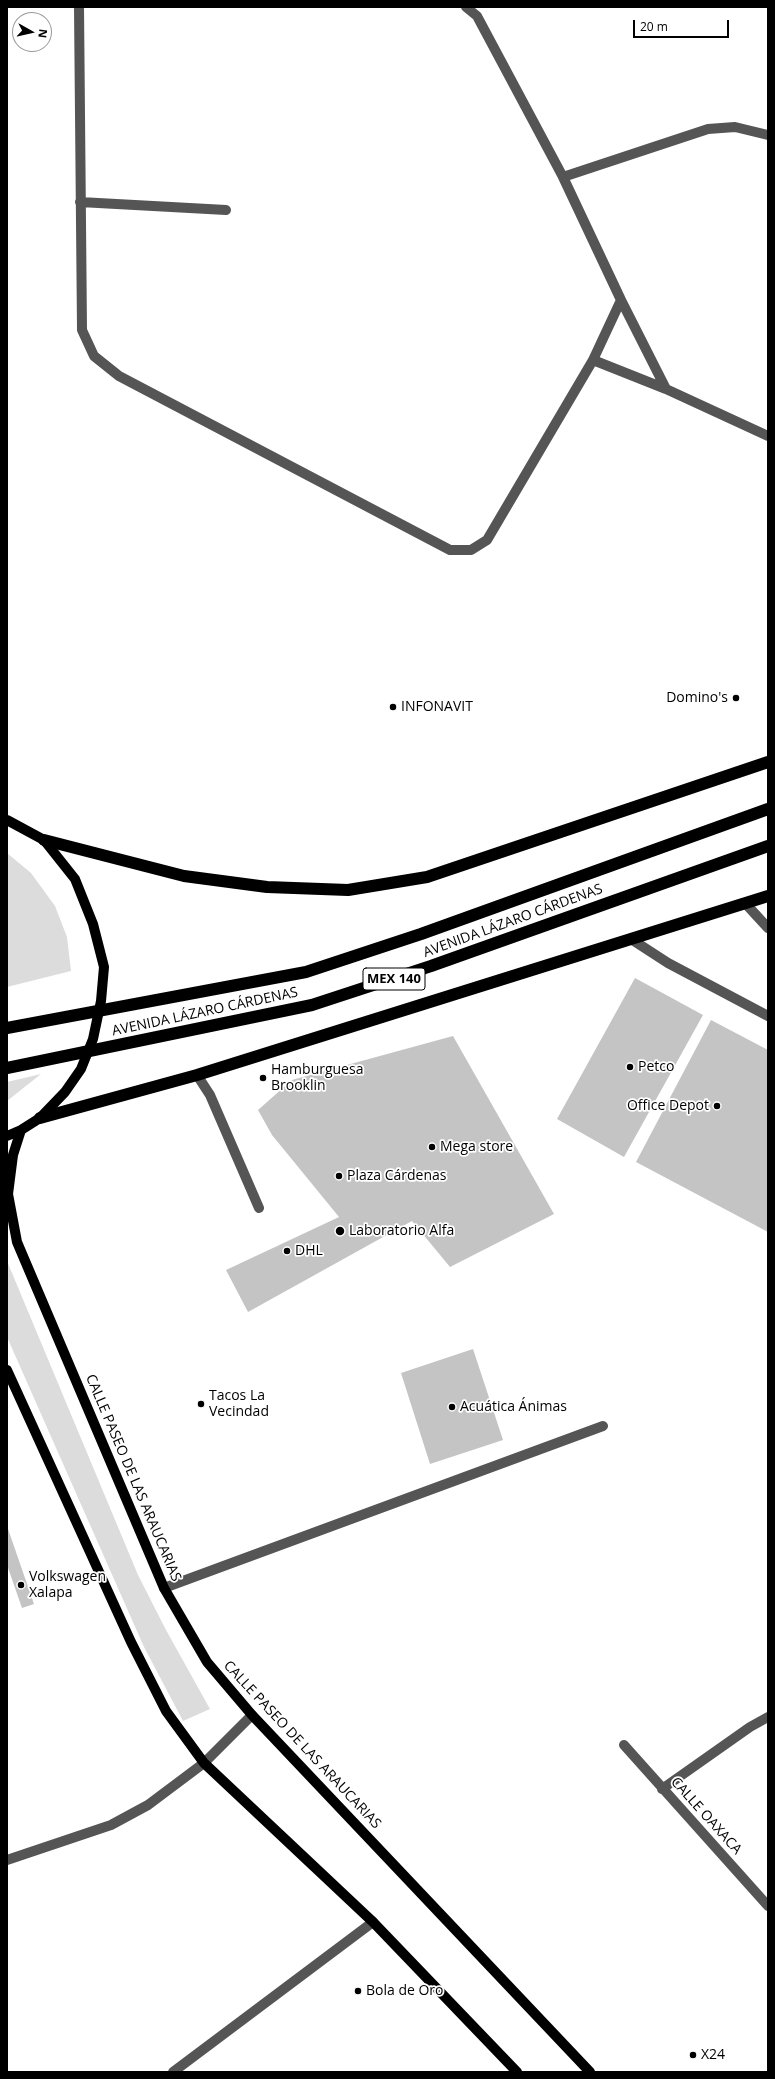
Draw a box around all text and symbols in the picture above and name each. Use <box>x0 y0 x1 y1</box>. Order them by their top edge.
north arrow <box>12 12 52 52</box>
scale bar <box>635 12 731 38</box>
text: 20 m <box>640 18 668 35</box>
text: N <box>35 28 51 39</box>
place label: Domino's <box>666 690 728 706</box>
marker: Domino's <box>731 693 741 703</box>
place label: INFONAVIT <box>401 699 473 715</box>
marker: INFONAVIT <box>388 702 398 712</box>
street label: AVENIDA LÁZARO CÁRDENAS <box>421 881 605 961</box>
road number: MEX 140 <box>363 968 425 990</box>
street label: AVENIDA LÁZARO CÁRDENAS <box>111 984 299 1040</box>
place label: Petco <box>638 1059 674 1075</box>
place label: Hamburguesa Brooklin <box>271 1062 363 1094</box>
marker: Petco <box>625 1062 635 1072</box>
marker: Hamburguesa Brooklin <box>258 1073 268 1083</box>
place label: Office Depot <box>627 1098 709 1114</box>
marker: Office Depot <box>712 1101 722 1111</box>
place label: Mega store <box>440 1139 513 1155</box>
marker: Mega store <box>427 1142 437 1152</box>
place label: Plaza Cárdenas <box>347 1168 446 1184</box>
marker: Plaza Cárdenas <box>334 1171 344 1181</box>
place label: Laboratorio Alfa <box>349 1223 454 1239</box>
marker: Laboratorio Alfa <box>334 1225 346 1237</box>
place label: DHL <box>295 1243 323 1259</box>
marker: DHL <box>282 1246 292 1256</box>
street label: CALLE PASEO DE LAS ARAUCARIAS <box>82 1372 184 1584</box>
place label: Tacos La Vecindad <box>209 1388 269 1420</box>
marker: Tacos La Vecindad <box>196 1399 206 1409</box>
place label: Acuática Ánimas <box>460 1399 567 1415</box>
marker: Acuática Ánimas <box>447 1402 457 1412</box>
place label: Volkswagen Xalapa <box>29 1569 106 1602</box>
marker: Volkswagen Xalapa <box>16 1580 26 1590</box>
street label: CALLE PASEO DE LAS ARAUCARIAS <box>220 1658 384 1832</box>
street label: CALLE OAXACA <box>667 1774 745 1858</box>
place label: Bola de Oro <box>366 1983 444 1999</box>
marker: Bola de Oro <box>353 1986 363 1996</box>
place label: X24 <box>701 2047 725 2063</box>
marker: X24 <box>688 2050 698 2060</box>

